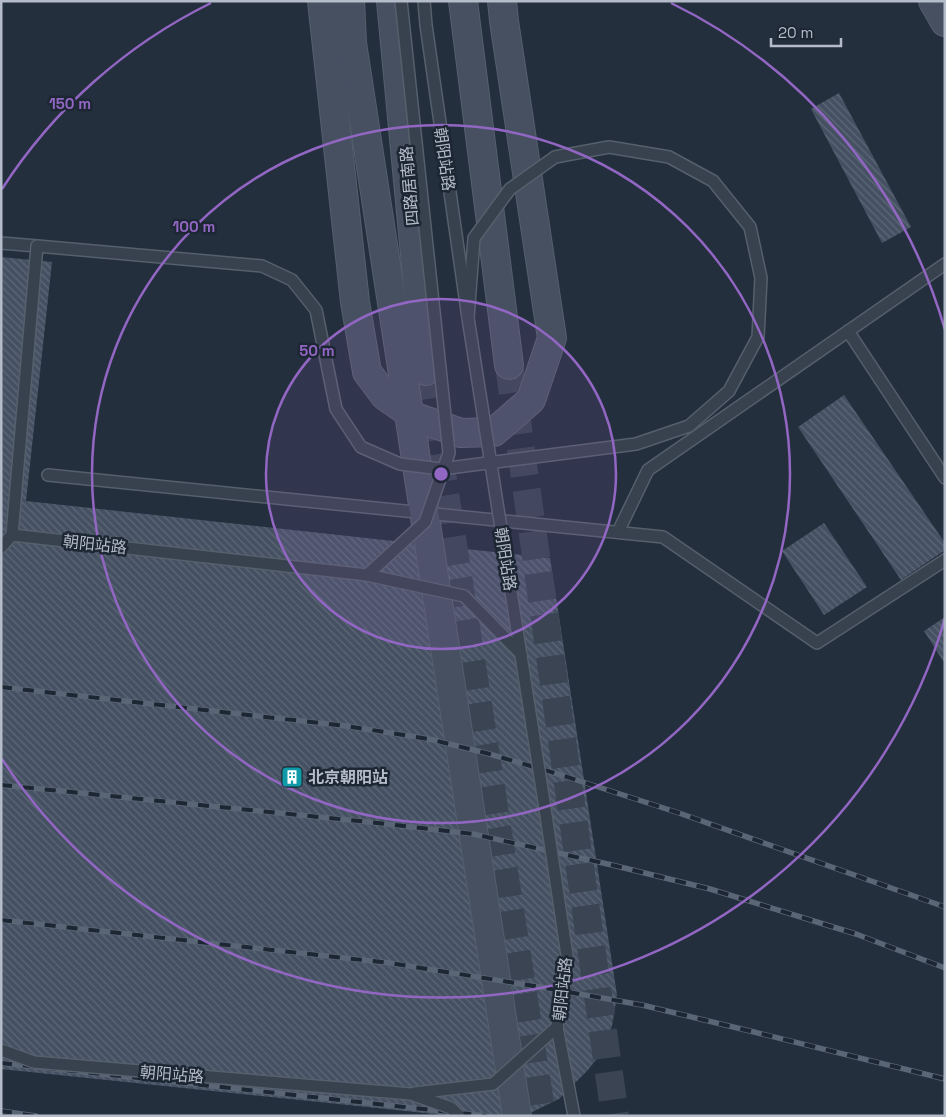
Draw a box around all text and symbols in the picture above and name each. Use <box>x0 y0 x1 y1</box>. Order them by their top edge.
scale bar <box>771 15 841 47</box>
text: 20 m <box>778 23 813 42</box>
text: 150 m <box>49 94 91 113</box>
street label: 朝阳站路 <box>430 126 459 192</box>
street label: 四路居南路 <box>396 145 423 227</box>
text: 100 m <box>173 217 215 236</box>
text: 50 m <box>299 341 335 360</box>
centre of rings <box>432 465 450 483</box>
street label: 朝阳站路 <box>490 526 521 592</box>
street label: 朝阳站路 <box>62 531 128 558</box>
building icon: 北京朝阳站 <box>280 765 304 789</box>
place label: 北京朝阳站 <box>308 767 388 788</box>
street label: 朝阳站路 <box>549 956 576 1022</box>
street label: 朝阳站路 <box>139 1061 205 1088</box>

